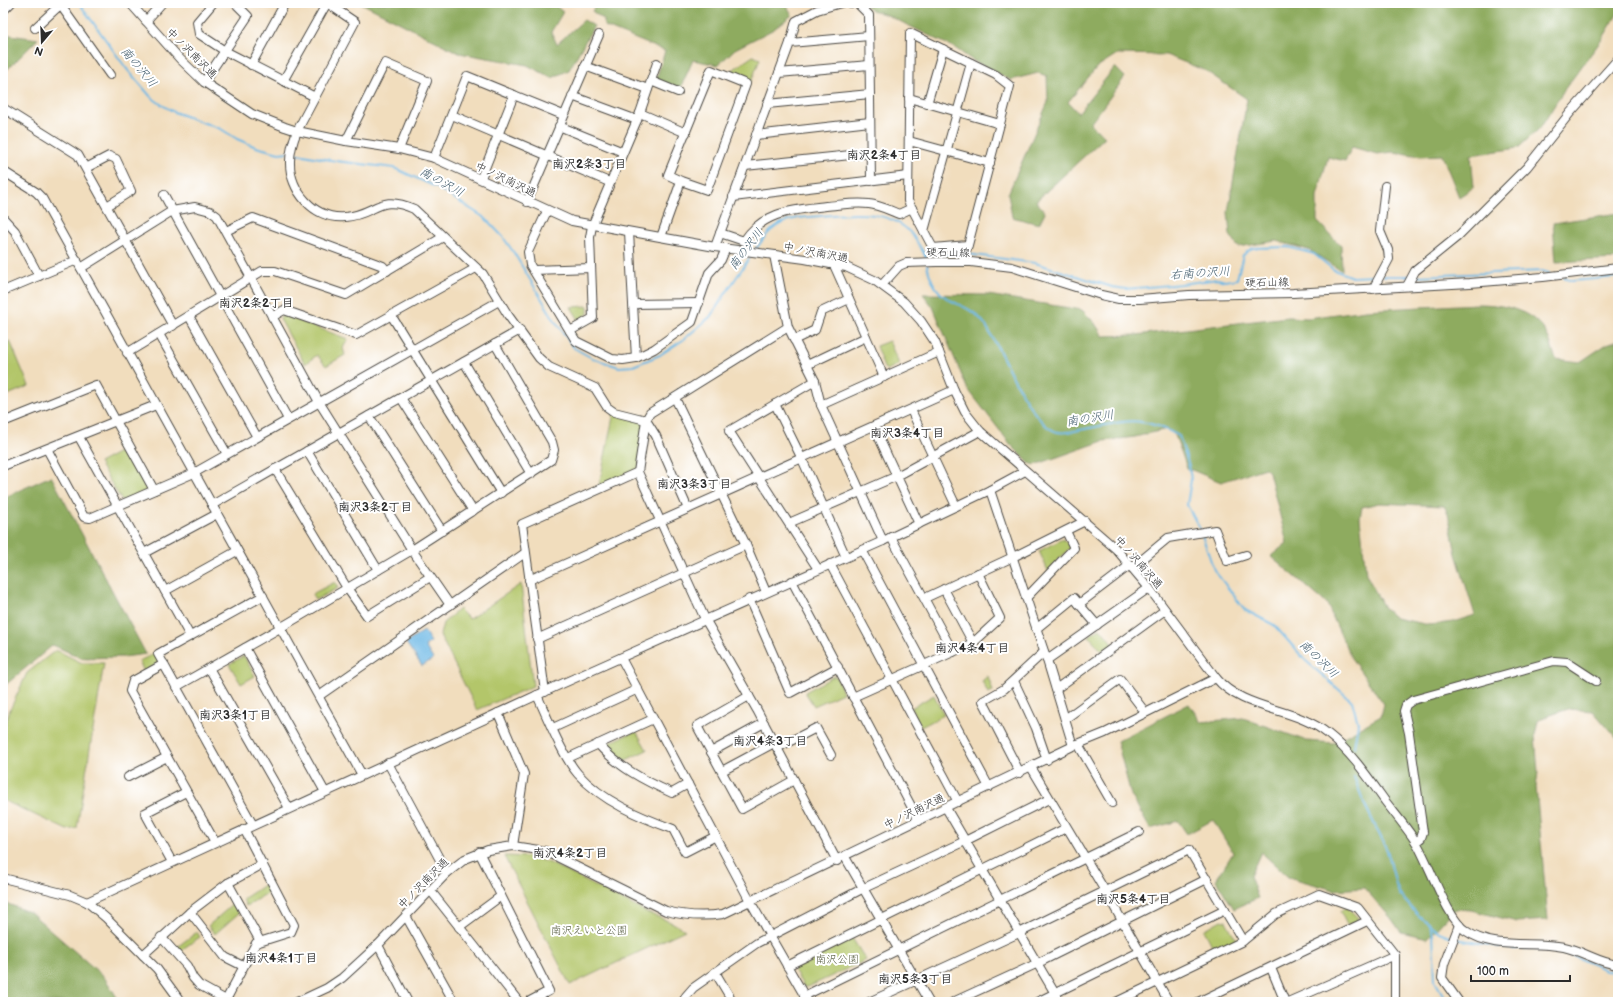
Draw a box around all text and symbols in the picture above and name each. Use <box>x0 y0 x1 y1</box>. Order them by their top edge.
north arrow <box>22 22 62 62</box>
street label: 中ノ沢南沢通 <box>164 25 220 81</box>
text: N <box>33 43 45 58</box>
water label: 南の沢川 <box>117 44 160 91</box>
district label: 南沢2条4丁目 <box>847 148 921 163</box>
district label: 南沢2条3丁目 <box>552 157 626 172</box>
street label: 中ノ沢南沢通 <box>473 159 538 200</box>
water label: 南の沢川 <box>417 164 466 201</box>
water label: 南の沢川 <box>726 226 767 273</box>
street label: 中ノ沢南沢通 <box>782 240 850 265</box>
street label: 硬石山線 <box>926 246 970 259</box>
water label: 右南の沢川 <box>1170 264 1230 283</box>
street label: 硬石山線 <box>1245 276 1289 289</box>
district label: 南沢2条2丁目 <box>219 296 293 311</box>
water label: 南の沢川 <box>1065 407 1115 430</box>
district label: 南沢3条4丁目 <box>870 426 944 441</box>
district label: 南沢3条3丁目 <box>657 477 731 492</box>
district label: 南沢3条2丁目 <box>338 500 412 515</box>
street label: 中ノ沢南沢通 <box>1112 533 1165 591</box>
water label: 南の沢川 <box>1296 637 1341 681</box>
district label: 南沢4条4丁目 <box>935 641 1009 656</box>
district label: 南沢3条1丁目 <box>199 708 271 723</box>
district label: 南沢4条3丁目 <box>733 734 807 749</box>
street label: 中ノ沢南沢通 <box>882 791 947 832</box>
district label: 南沢4条2丁目 <box>533 846 607 861</box>
street label: 中ノ沢南沢通 <box>395 855 451 911</box>
district label: 南沢5条4丁目 <box>1096 892 1170 907</box>
park label: 南沢えいと公園 <box>551 924 628 937</box>
district label: 南沢4条1丁目 <box>245 951 317 966</box>
park label: 南沢公園 <box>815 953 859 966</box>
scale bar <box>1471 957 1570 983</box>
text: 100 m <box>1477 964 1509 979</box>
district label: 南沢5条3丁目 <box>878 972 952 987</box>

